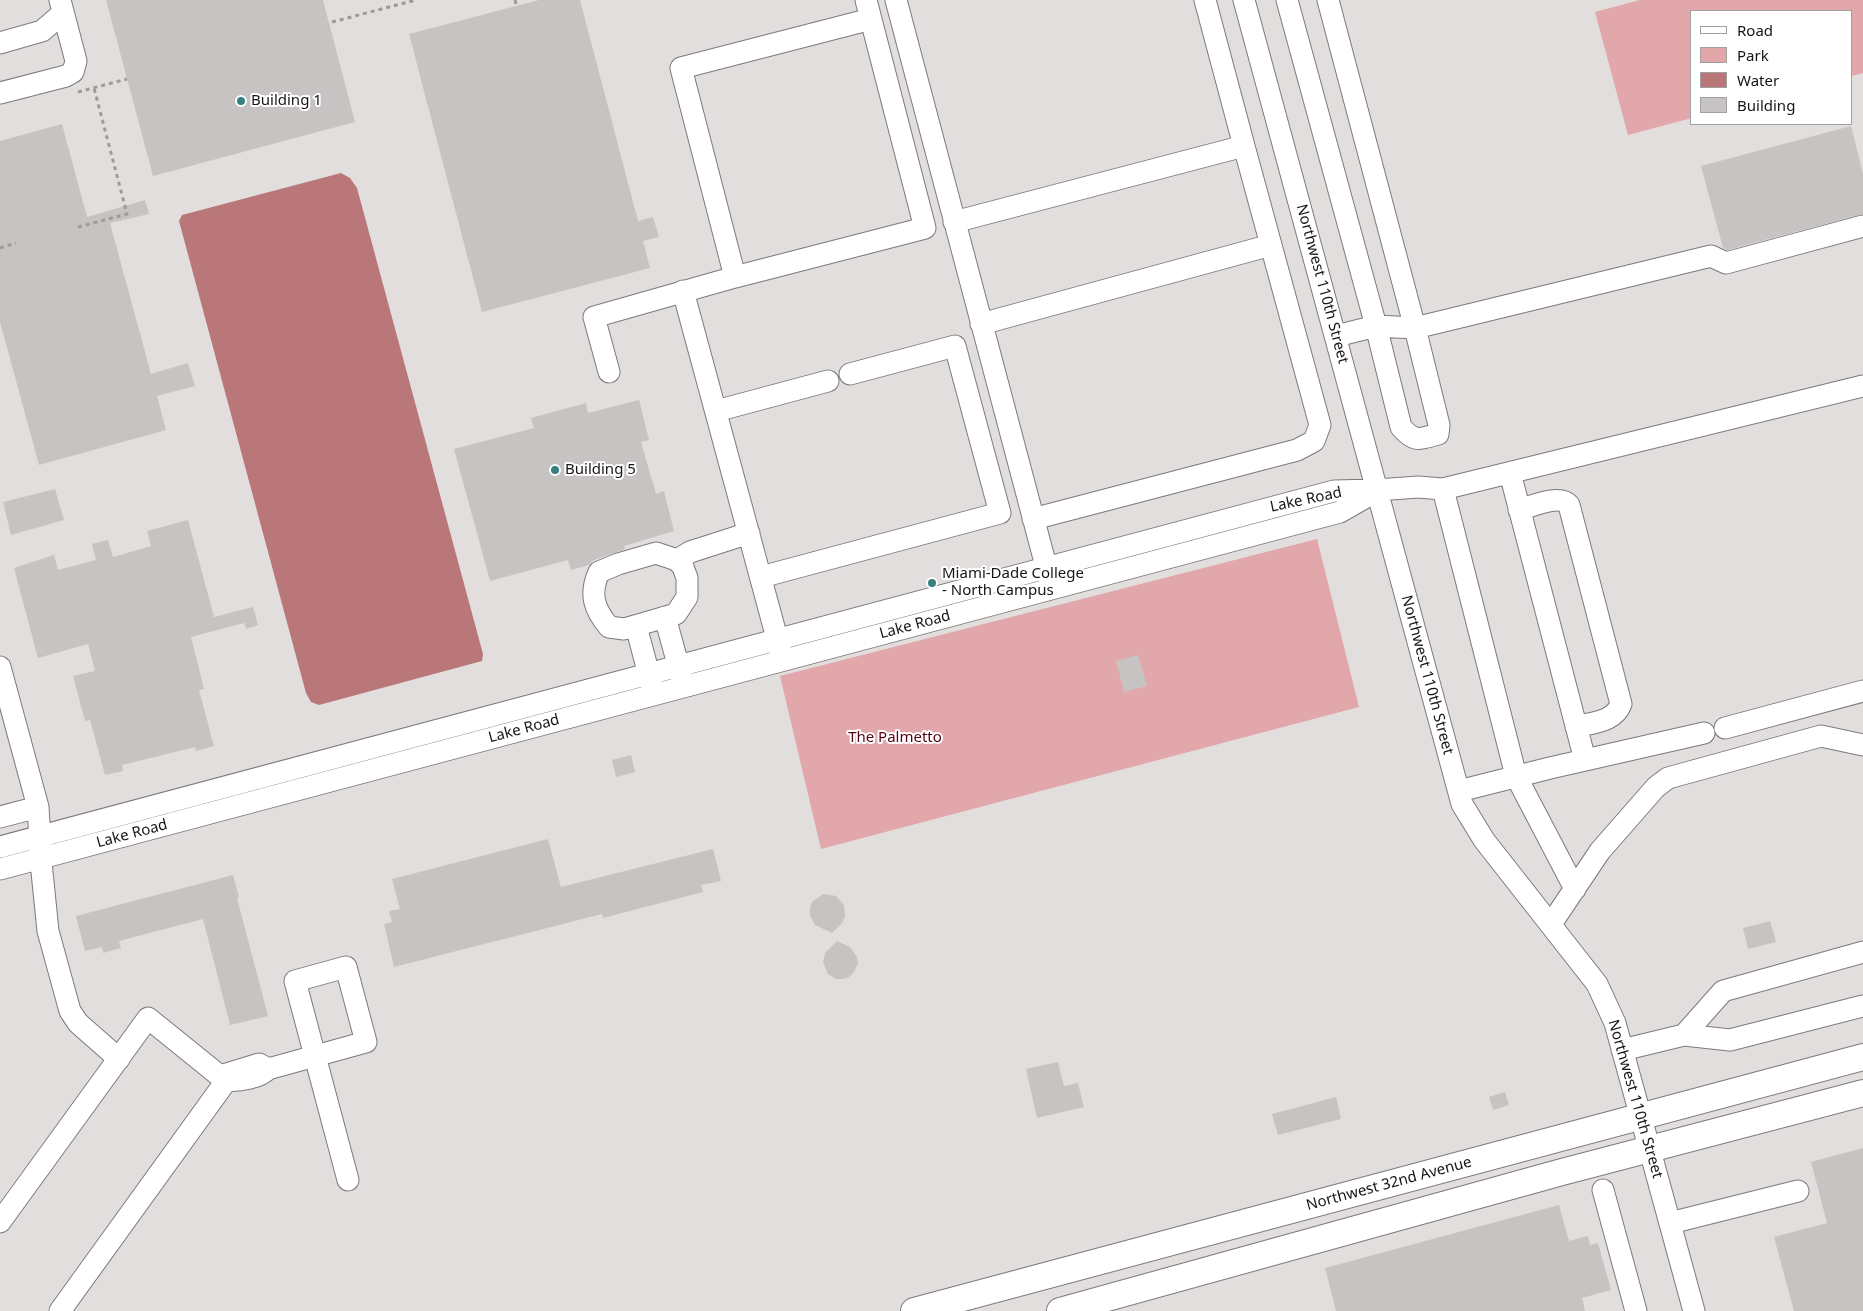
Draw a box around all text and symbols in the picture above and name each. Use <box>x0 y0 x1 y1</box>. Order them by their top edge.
legend <box>1690 10 1853 125</box>
text: Road <box>1737 20 1773 40</box>
text: Park <box>1737 45 1769 65</box>
text: Water <box>1737 70 1779 90</box>
place label: Building 1 <box>251 92 322 110</box>
marker: Building 1 <box>235 95 247 107</box>
text: Building <box>1737 95 1795 115</box>
street label: Northwest 110th Street <box>1292 202 1352 366</box>
place label: Building 5 <box>565 461 636 479</box>
marker: Building 5 <box>549 464 561 476</box>
street label: Lake Road <box>1269 484 1343 516</box>
place label: Miami-Dade College - North Campus <box>942 565 1084 600</box>
marker: Miami-Dade College - North Campus <box>926 577 938 589</box>
street label: Northwest 110th Street <box>1397 593 1457 757</box>
street label: Lake Road <box>878 607 952 643</box>
street label: Lake Road <box>487 711 561 747</box>
park label: The Palmetto <box>848 729 942 747</box>
street label: Lake Road <box>95 816 169 852</box>
street label: Northwest 110th Street <box>1604 1018 1666 1180</box>
street label: Northwest 32nd Avenue <box>1304 1153 1474 1215</box>

